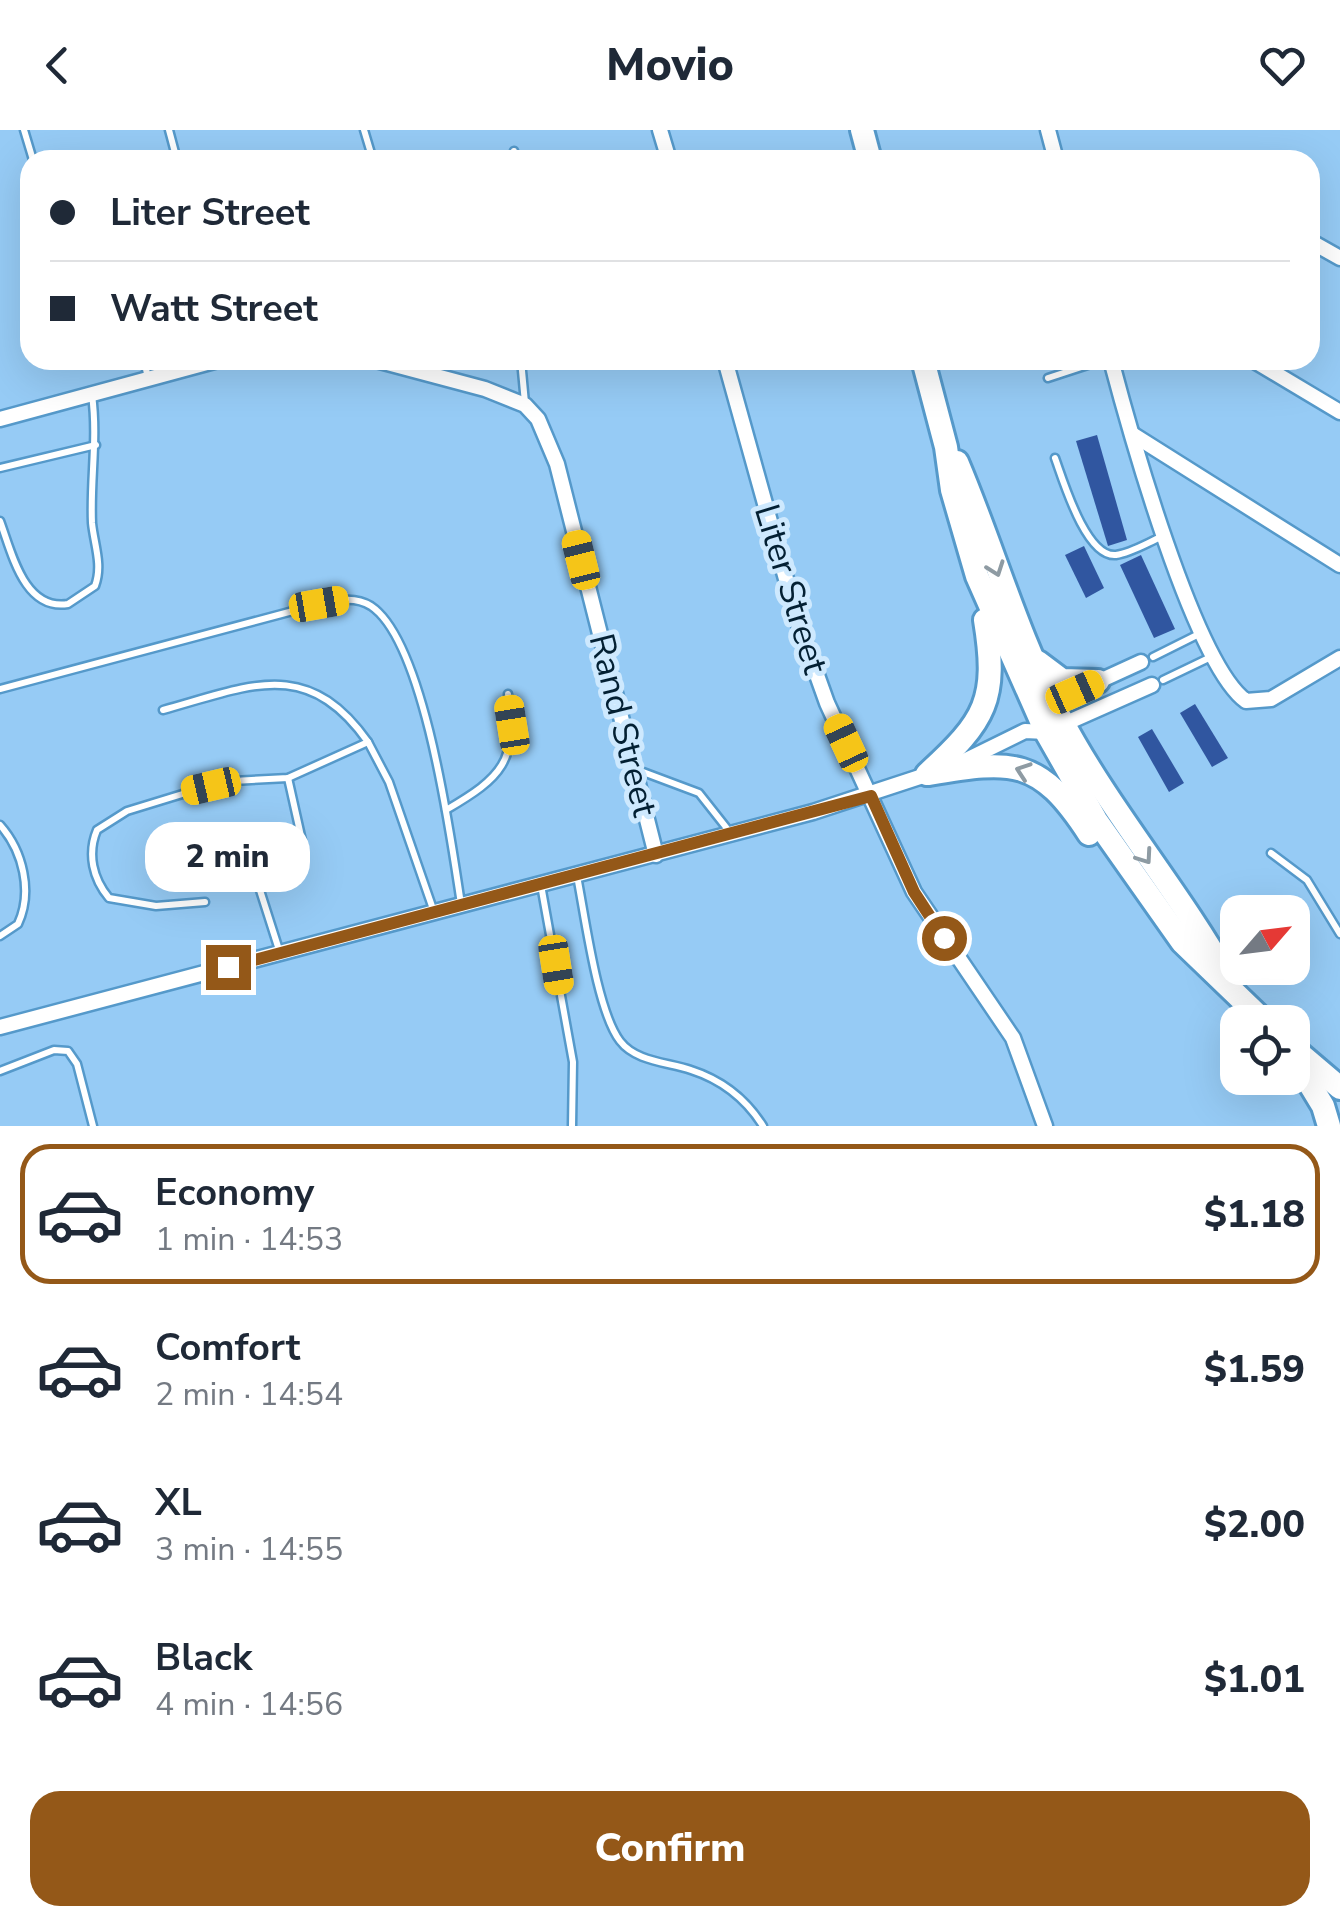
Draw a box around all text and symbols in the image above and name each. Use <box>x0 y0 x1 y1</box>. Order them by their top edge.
text: Movio <box>606 35 734 96</box>
icon: back <box>30 38 85 93</box>
icon: heart <box>1255 38 1310 93</box>
text: Liter Street <box>110 187 310 238</box>
text: Watt Street <box>110 283 318 334</box>
street label: Liter Street <box>743 499 839 680</box>
car <box>559 527 603 593</box>
one-way arrow <box>984 560 1005 577</box>
car <box>287 584 351 624</box>
street label: Rand Street <box>578 629 669 822</box>
car <box>1041 666 1109 718</box>
car <box>492 693 532 757</box>
car <box>820 709 872 777</box>
one-way arrow <box>1015 763 1032 783</box>
car <box>178 765 244 807</box>
callout: 2 min <box>146 822 310 892</box>
text: 2 min <box>185 835 270 878</box>
one-way arrow <box>1133 845 1151 864</box>
north arrow <box>1220 895 1310 985</box>
map controls <box>1220 895 1310 1095</box>
route start <box>922 916 967 961</box>
car <box>536 933 576 997</box>
route end <box>206 945 251 990</box>
button: locate <box>1220 1005 1310 1095</box>
text: Economy <box>155 1167 314 1218</box>
icon: car <box>35 1169 125 1259</box>
text: $1.18 <box>1204 1189 1305 1240</box>
text: 1 min · 14:53 <box>155 1218 343 1261</box>
text: Comfort <box>155 1322 300 1373</box>
icon: car <box>35 1324 125 1414</box>
text: $1.59 <box>1204 1344 1305 1395</box>
text: 2 min · 14:54 <box>155 1373 343 1416</box>
text: XL <box>155 1477 202 1528</box>
icon: car <box>35 1479 125 1569</box>
text: $2.00 <box>1204 1499 1305 1550</box>
text: 3 min · 14:55 <box>155 1528 343 1571</box>
text: Black <box>155 1632 252 1683</box>
icon: car <box>35 1634 125 1724</box>
text: $1.01 <box>1204 1654 1305 1705</box>
text: 4 min · 14:56 <box>155 1683 343 1726</box>
button: Confirm <box>30 1791 1310 1906</box>

